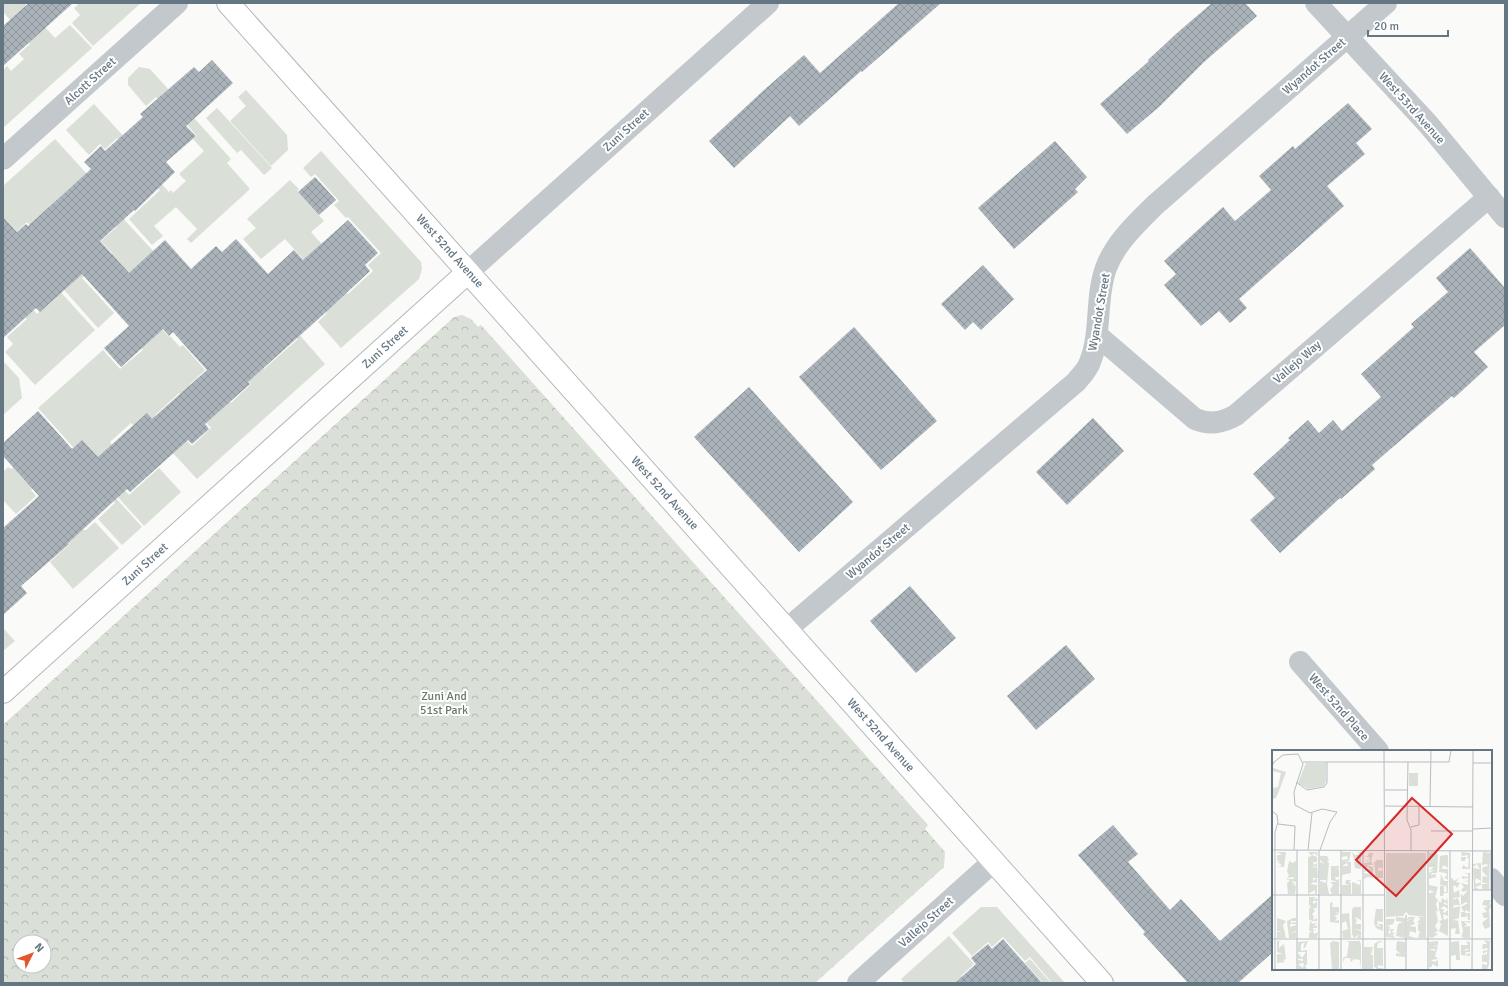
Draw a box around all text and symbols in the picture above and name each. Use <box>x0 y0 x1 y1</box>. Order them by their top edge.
scale bar <box>1368 12 1448 38</box>
text: 20 m <box>1374 19 1399 34</box>
street label: Wyandot Street <box>1280 35 1349 98</box>
street label: Alcott Street <box>61 54 119 109</box>
street label: West 53rd Avenue <box>1375 69 1448 147</box>
street label: Zuni Street <box>600 106 652 155</box>
street label: West 52nd Avenue <box>413 211 487 291</box>
street label: Wyandot Street <box>1085 272 1114 352</box>
street label: Zuni Street <box>359 323 411 372</box>
street label: Vallejo Way <box>1270 337 1325 387</box>
street label: West 52nd Avenue <box>628 453 702 533</box>
street label: Wyandot Street <box>843 520 913 582</box>
street label: Zuni Street <box>119 540 171 589</box>
street label: West 52nd Place <box>1305 671 1372 744</box>
park label: Zuni And 51st Park <box>420 689 468 718</box>
street label: West 52nd Avenue <box>844 695 918 775</box>
inset map <box>1272 750 1492 970</box>
street label: Vallejo Street <box>896 894 957 951</box>
north arrow <box>12 934 52 974</box>
text: N <box>32 940 46 955</box>

